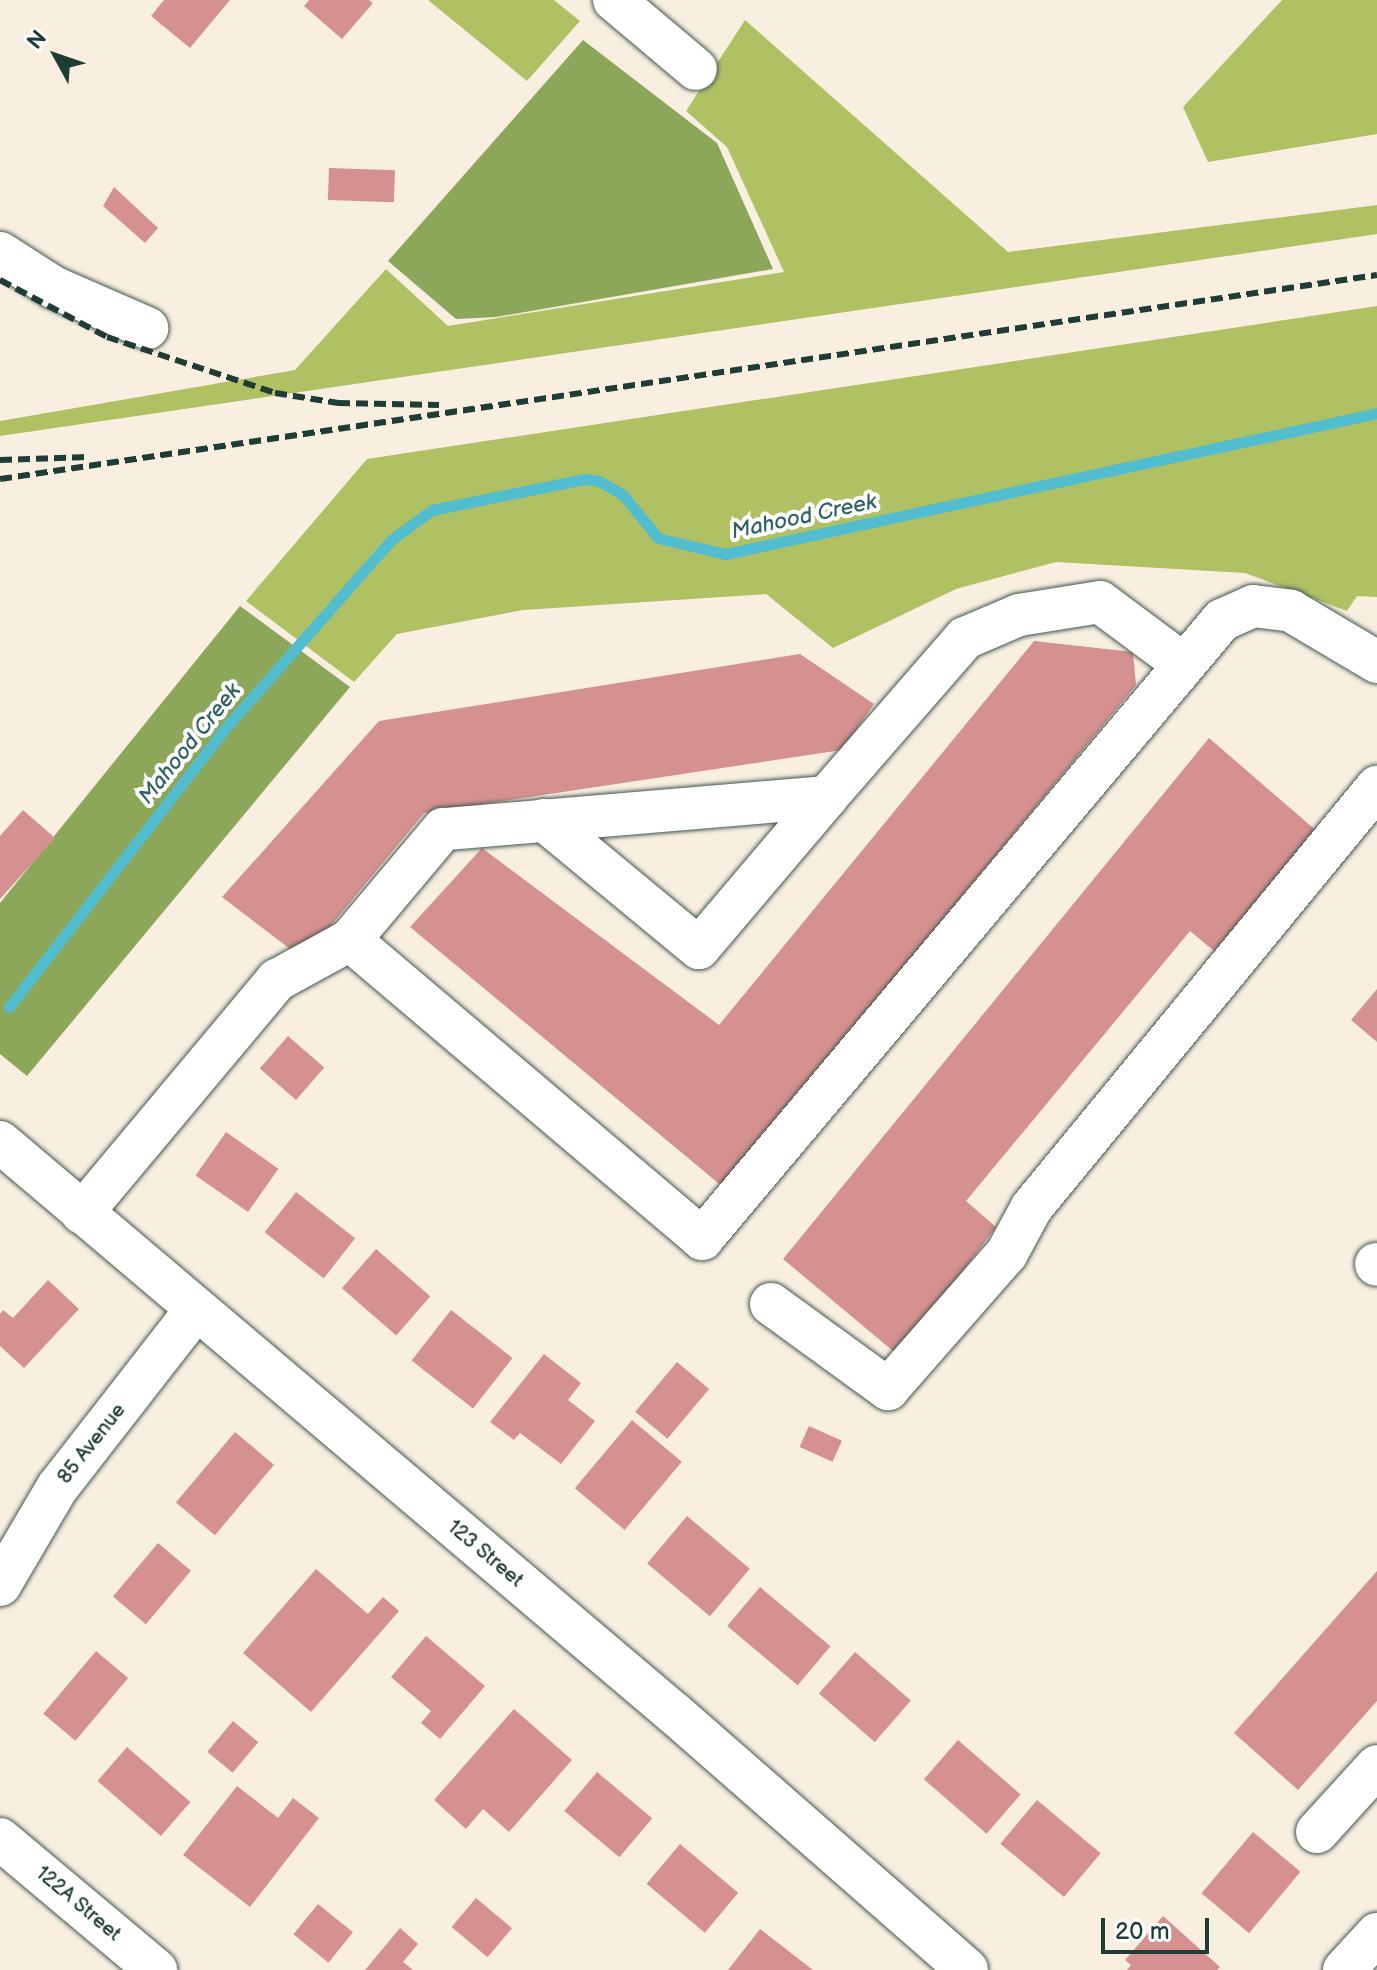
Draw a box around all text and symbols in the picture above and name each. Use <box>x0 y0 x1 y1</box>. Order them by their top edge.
north arrow <box>16 16 96 96</box>
text: N <box>22 25 53 55</box>
water label: Mahood Creek <box>729 489 879 545</box>
water label: Mahood Creek <box>133 678 247 810</box>
street label: 85 Avenue <box>53 1399 131 1489</box>
street label: 123 Street <box>442 1515 528 1593</box>
street label: 122A Street <box>30 1861 126 1947</box>
scale bar <box>1105 1902 1213 1952</box>
text: 20 m <box>1115 1917 1170 1946</box>

